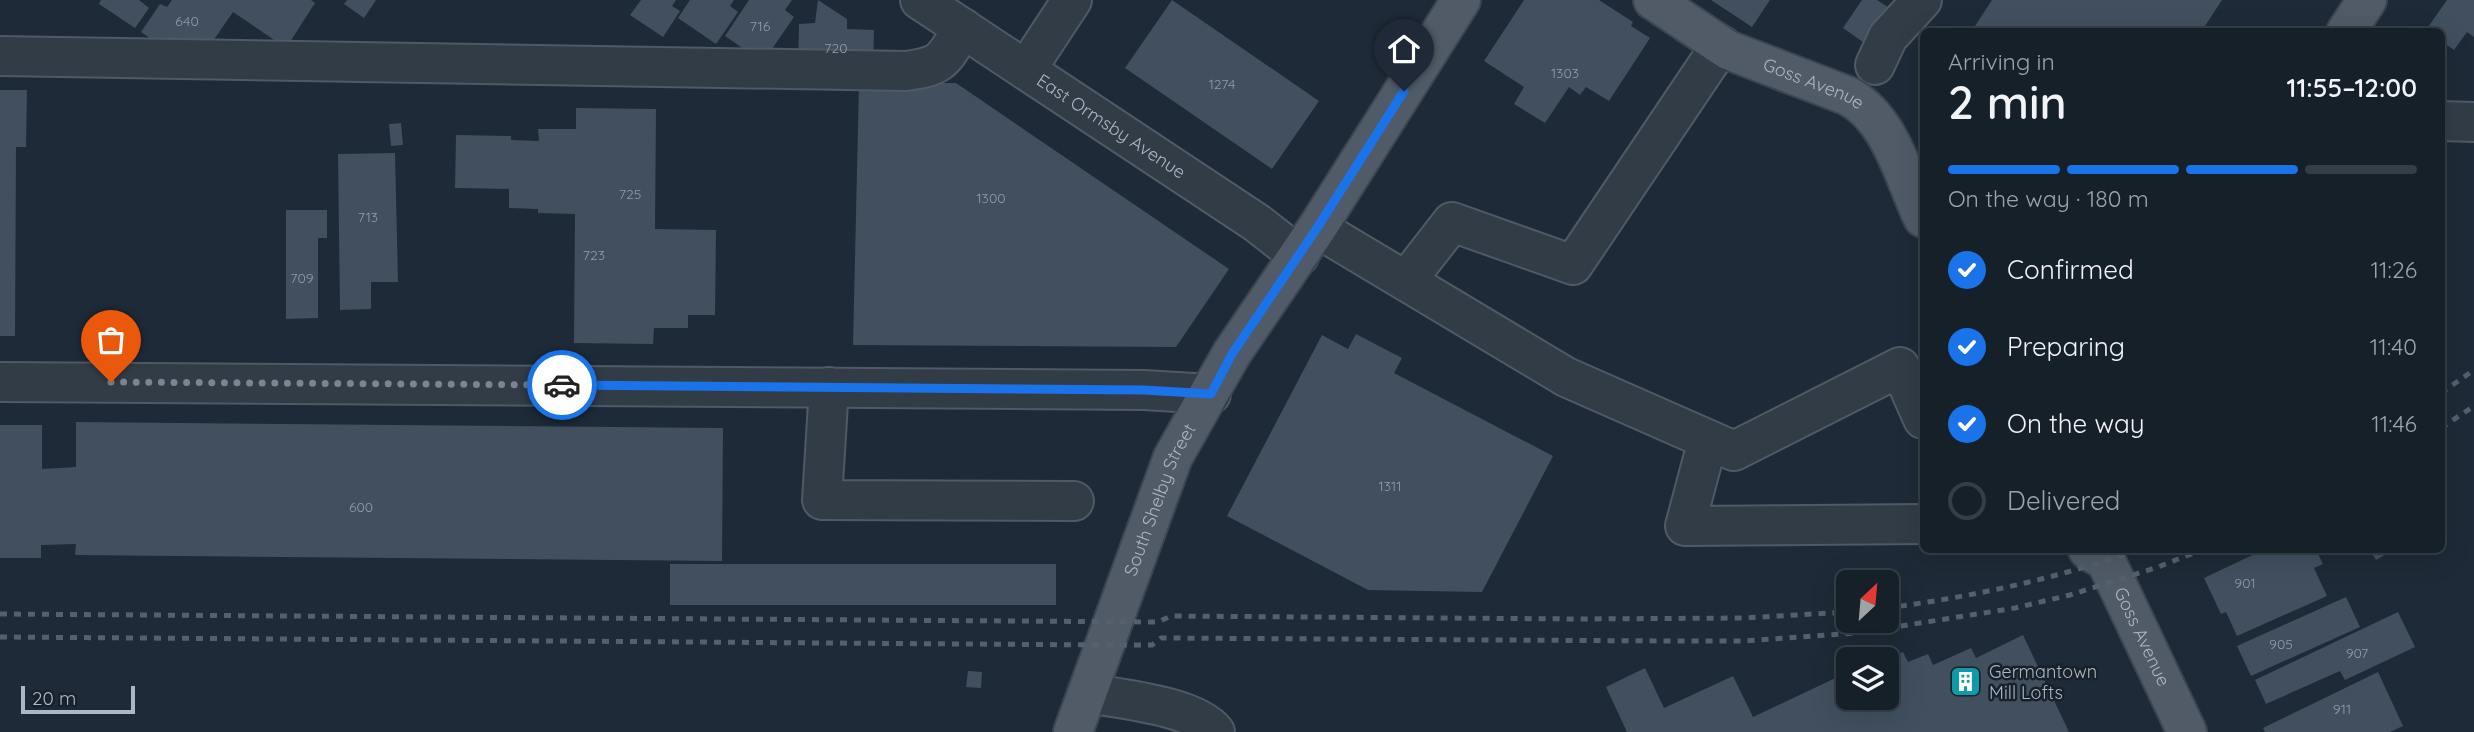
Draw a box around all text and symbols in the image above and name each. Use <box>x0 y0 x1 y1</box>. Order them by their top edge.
house number: 640 <box>175 12 199 30</box>
house number: 716 <box>750 17 771 35</box>
pin <box>1374 19 1434 91</box>
icon: home <box>1385 30 1423 68</box>
house number: 720 <box>824 39 848 57</box>
text: Arriving in <box>1948 47 2055 76</box>
street label: Goss Avenue <box>1760 53 1869 114</box>
house number: 1303 <box>1551 64 1579 82</box>
street label: East Ormsby Avenue <box>1032 68 1190 184</box>
text: 11:55–12:00 <box>2286 71 2417 104</box>
text: 2 min <box>1948 73 2067 131</box>
house number: 1274 <box>1209 75 1235 93</box>
text: On the way · 180 m <box>1948 184 2149 213</box>
house number: 725 <box>619 185 641 203</box>
house number: 1300 <box>976 189 1006 207</box>
house number: 713 <box>358 208 378 226</box>
house number: 723 <box>583 246 605 264</box>
icon: check <box>1948 251 1986 289</box>
text: Confirmed <box>2007 253 2134 286</box>
text: 11:26 <box>2371 255 2417 284</box>
house number: 709 <box>290 269 314 287</box>
pin <box>81 310 141 382</box>
icon: bag <box>92 321 130 359</box>
icon: check <box>1948 328 1986 366</box>
text: Preparing <box>2007 330 2125 363</box>
text: 11:40 <box>2370 332 2417 361</box>
courier <box>527 350 597 420</box>
icon: car <box>543 366 581 404</box>
icon: check <box>1948 405 1986 443</box>
text: On the way <box>2007 407 2145 440</box>
text: 11:46 <box>2371 409 2417 438</box>
street label: South Shelby Street <box>1119 419 1201 579</box>
house number: 1311 <box>1379 477 1401 495</box>
text: Delivered <box>2007 484 2120 517</box>
house number: 600 <box>349 498 373 516</box>
north arrow <box>1836 570 1899 634</box>
map controls <box>1836 570 1899 710</box>
house number: 901 <box>2234 574 2256 592</box>
street label: Goss Avenue <box>2109 583 2176 690</box>
house number: 905 <box>2269 635 2293 653</box>
house number: 907 <box>2346 644 2368 662</box>
button: layers <box>1836 647 1899 710</box>
place label: Germantown Mill Lofts <box>1989 660 2097 704</box>
building icon: Germantown Mill Lofts <box>1949 665 1983 699</box>
scale bar <box>21 683 135 715</box>
text: 20 m <box>32 686 76 710</box>
house number: 911 <box>2333 700 2351 718</box>

